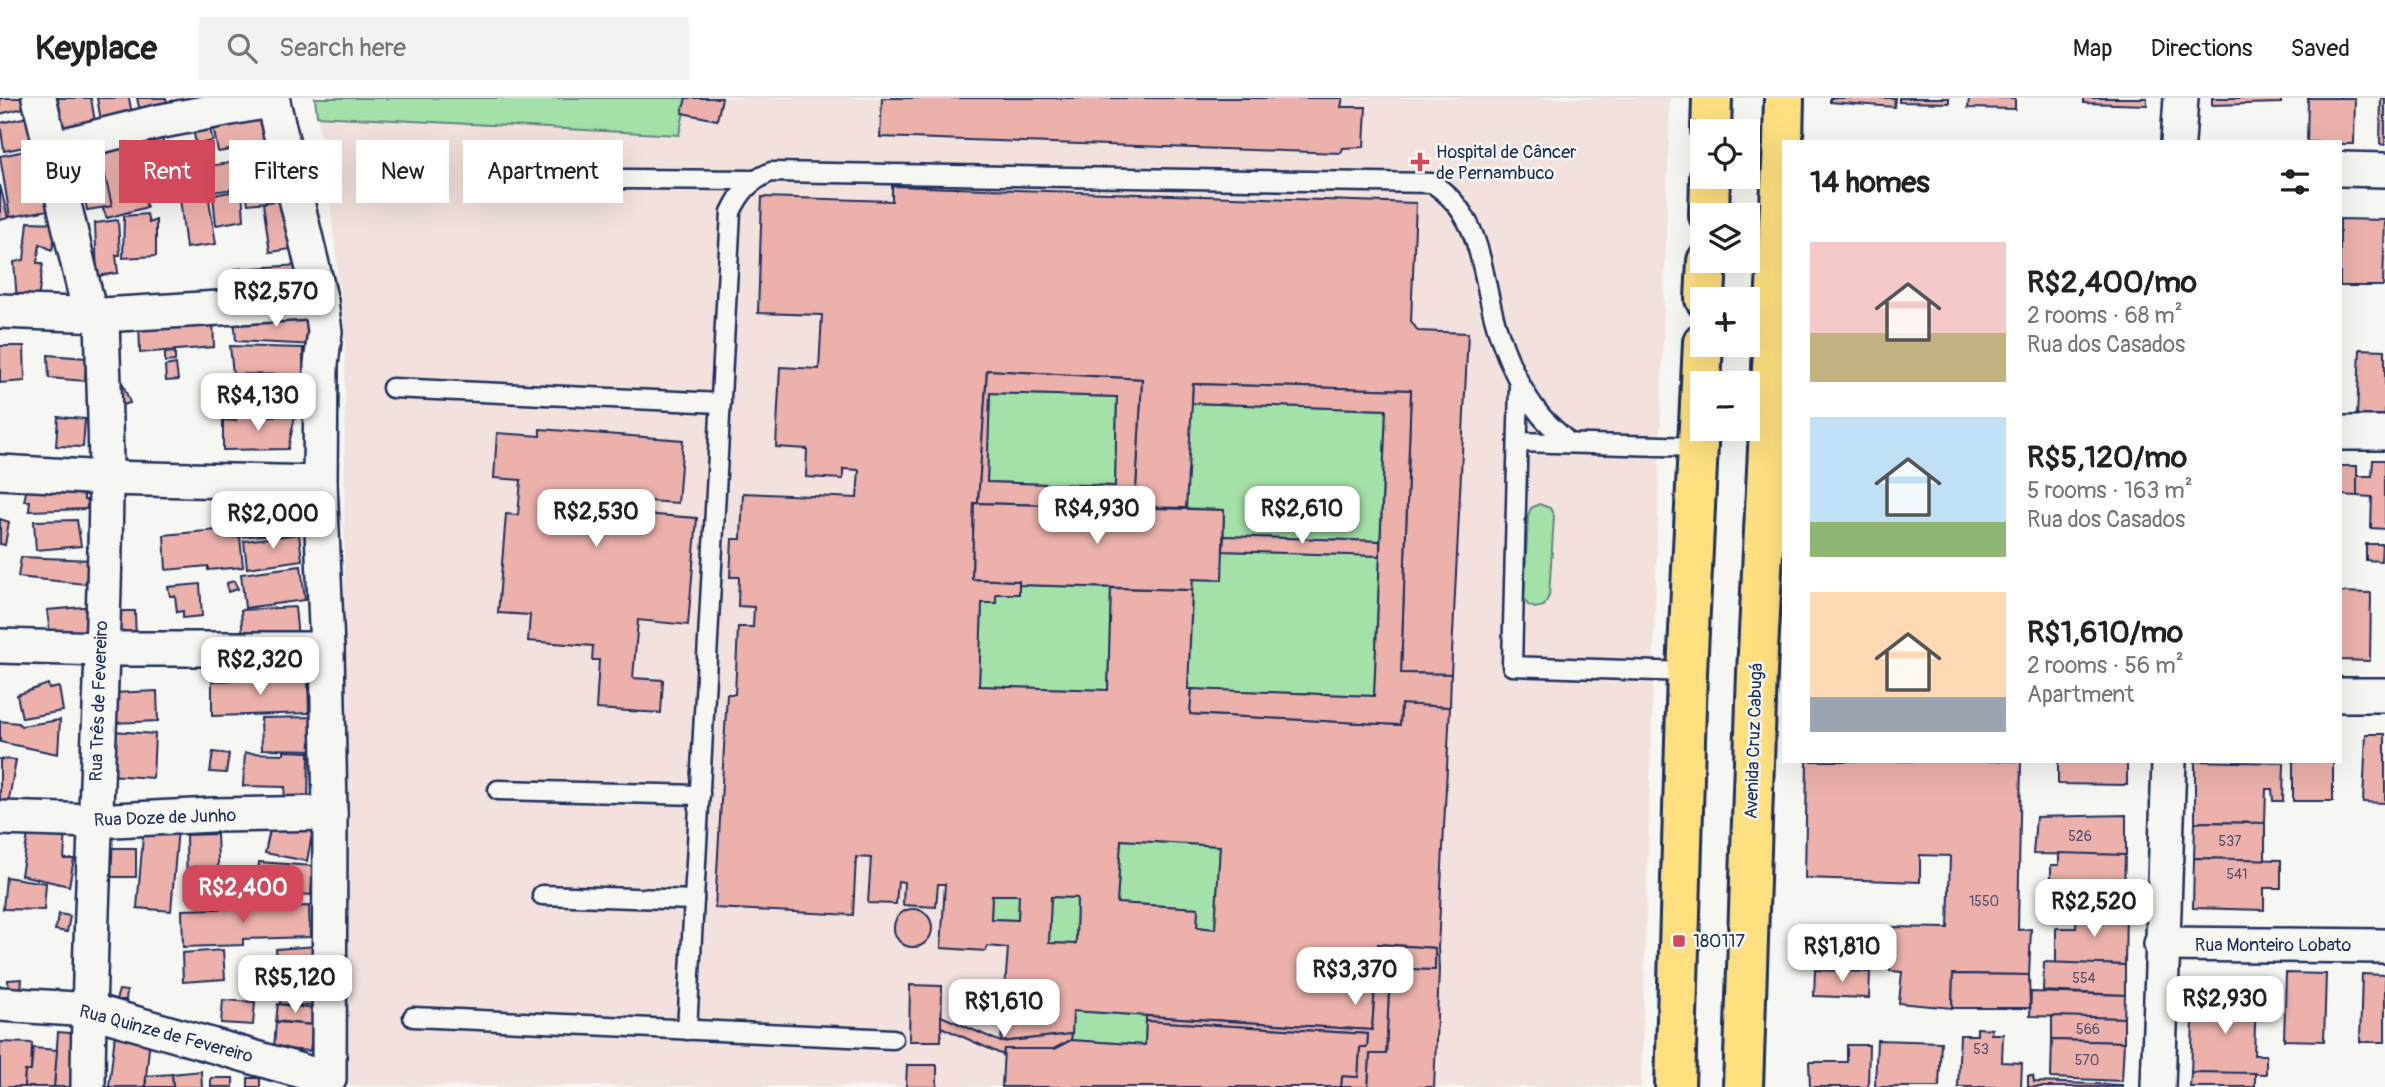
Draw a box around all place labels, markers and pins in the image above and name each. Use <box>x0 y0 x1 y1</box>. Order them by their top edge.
place label: Hospital de Câncer de Pernambuco <box>1436 141 1577 185</box>
marker: Hospital de Câncer de Pernambuco <box>1410 152 1430 172</box>
pin: R$2,570 <box>211 270 341 329</box>
pin: R$4,130 <box>193 374 323 433</box>
pin: R$4,930 <box>1032 486 1162 546</box>
pin: R$2,610 <box>1237 486 1367 546</box>
pin: R$2,530 <box>531 490 661 549</box>
pin: R$2,000 <box>208 491 338 551</box>
pin: R$2,320 <box>195 638 325 697</box>
pin: R$2,400 <box>178 866 308 925</box>
pin: R$2,520 <box>2029 880 2159 939</box>
pin: R$1,810 <box>1777 924 1907 984</box>
place label: 180117 <box>1693 930 1745 953</box>
marker: 180117 <box>1671 933 1687 949</box>
pin: R$3,370 <box>1290 948 1420 1007</box>
pin: R$5,120 <box>230 956 360 1015</box>
pin: R$2,930 <box>2160 976 2290 1036</box>
pin: R$1,610 <box>939 979 1069 1039</box>

